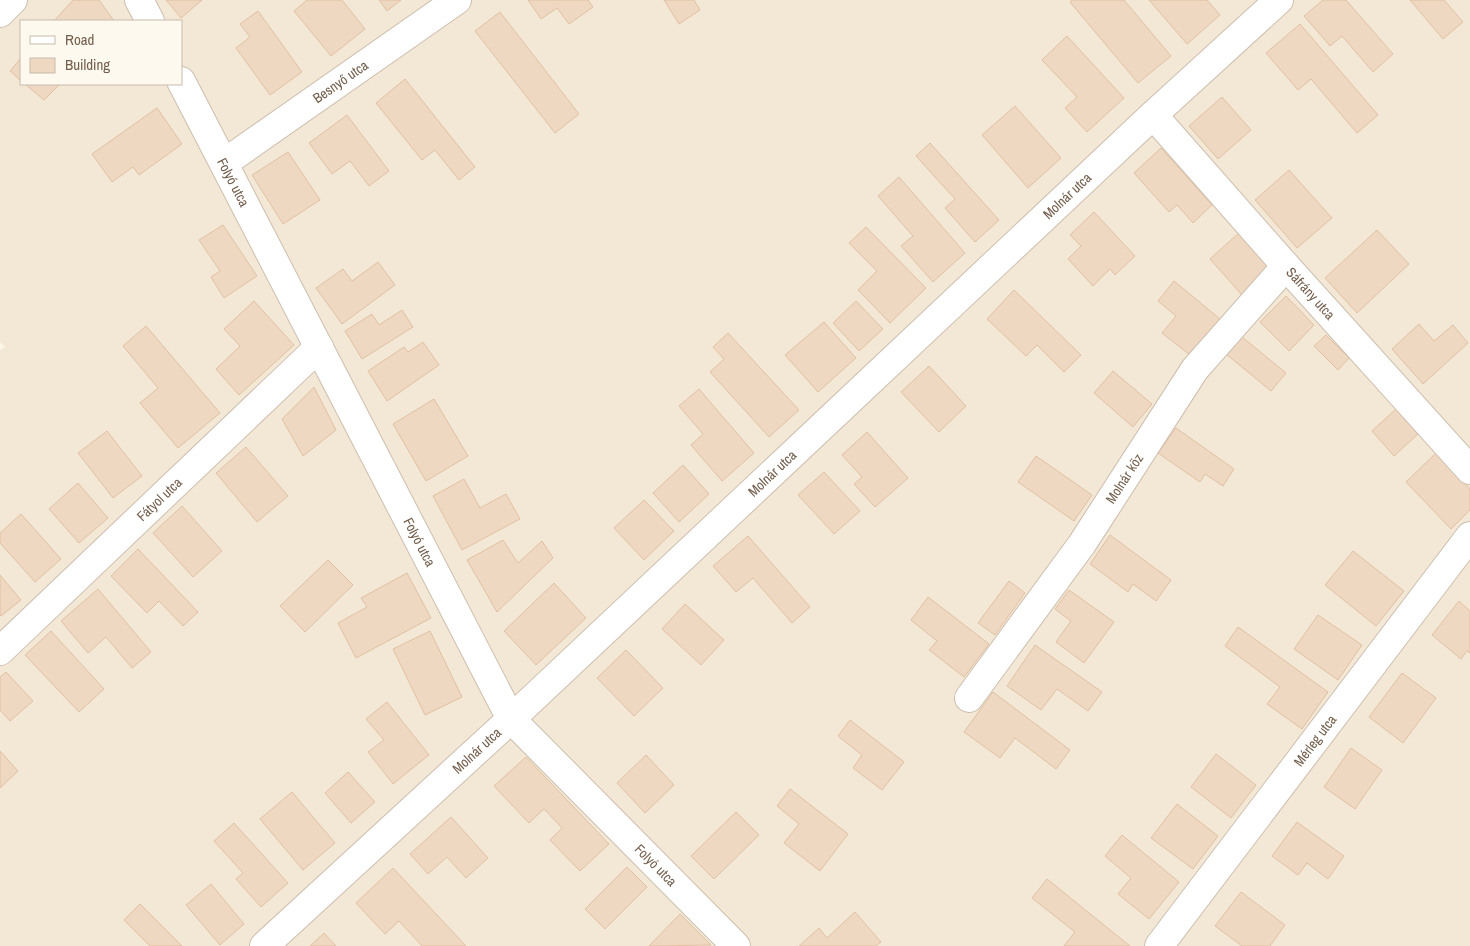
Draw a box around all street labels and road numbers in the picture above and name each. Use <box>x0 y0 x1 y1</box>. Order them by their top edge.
street label: Besnyő utca <box>309 56 372 107</box>
street label: Folyó utca <box>213 155 254 210</box>
street label: Molnár utca <box>1039 168 1096 223</box>
street label: Sáfrány utca <box>1282 263 1339 324</box>
street label: Molnár utca <box>744 446 801 500</box>
street label: Molnár köz <box>1101 450 1147 507</box>
street label: Fátyol utca <box>133 473 186 525</box>
street label: Folyó utca <box>399 515 440 570</box>
street label: Mérleg utca <box>1290 711 1341 770</box>
street label: Molnár utca <box>449 723 505 777</box>
street label: Folyó utca <box>631 840 681 891</box>

